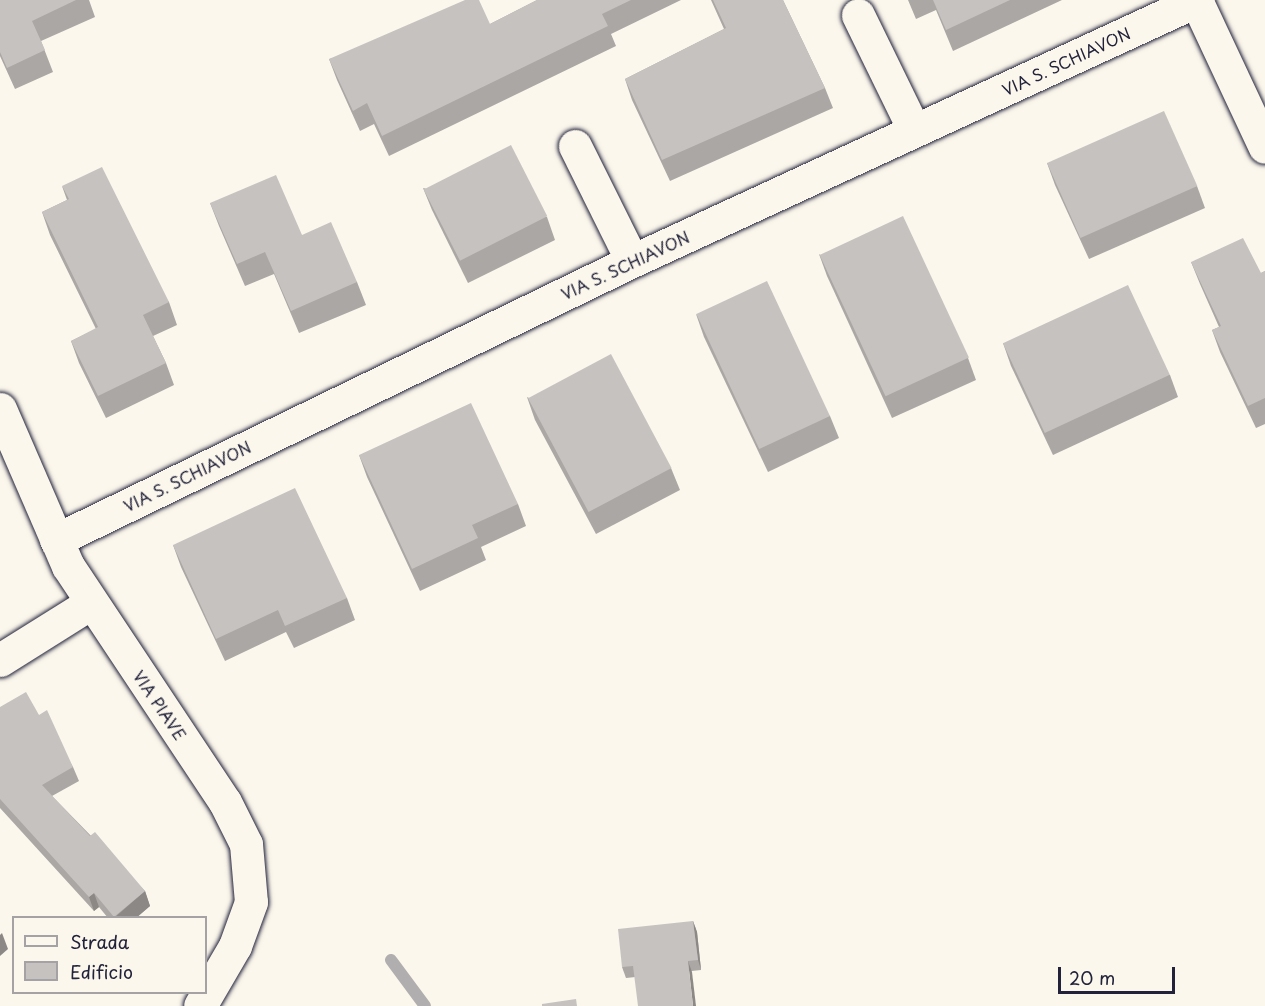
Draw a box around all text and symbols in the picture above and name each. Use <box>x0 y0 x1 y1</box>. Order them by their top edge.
street label: VIA S. SCHIAVON <box>998 23 1134 99</box>
street label: VIA S. SCHIAVON <box>557 227 693 303</box>
street label: VIA S. SCHIAVON <box>120 437 254 515</box>
street label: VIA PIAVE <box>129 666 191 744</box>
legend <box>12 916 207 994</box>
text: Strada <box>70 928 129 955</box>
scale bar <box>1061 955 1178 993</box>
text: Edificio <box>70 958 133 985</box>
text: 20 m <box>1069 964 1115 991</box>

